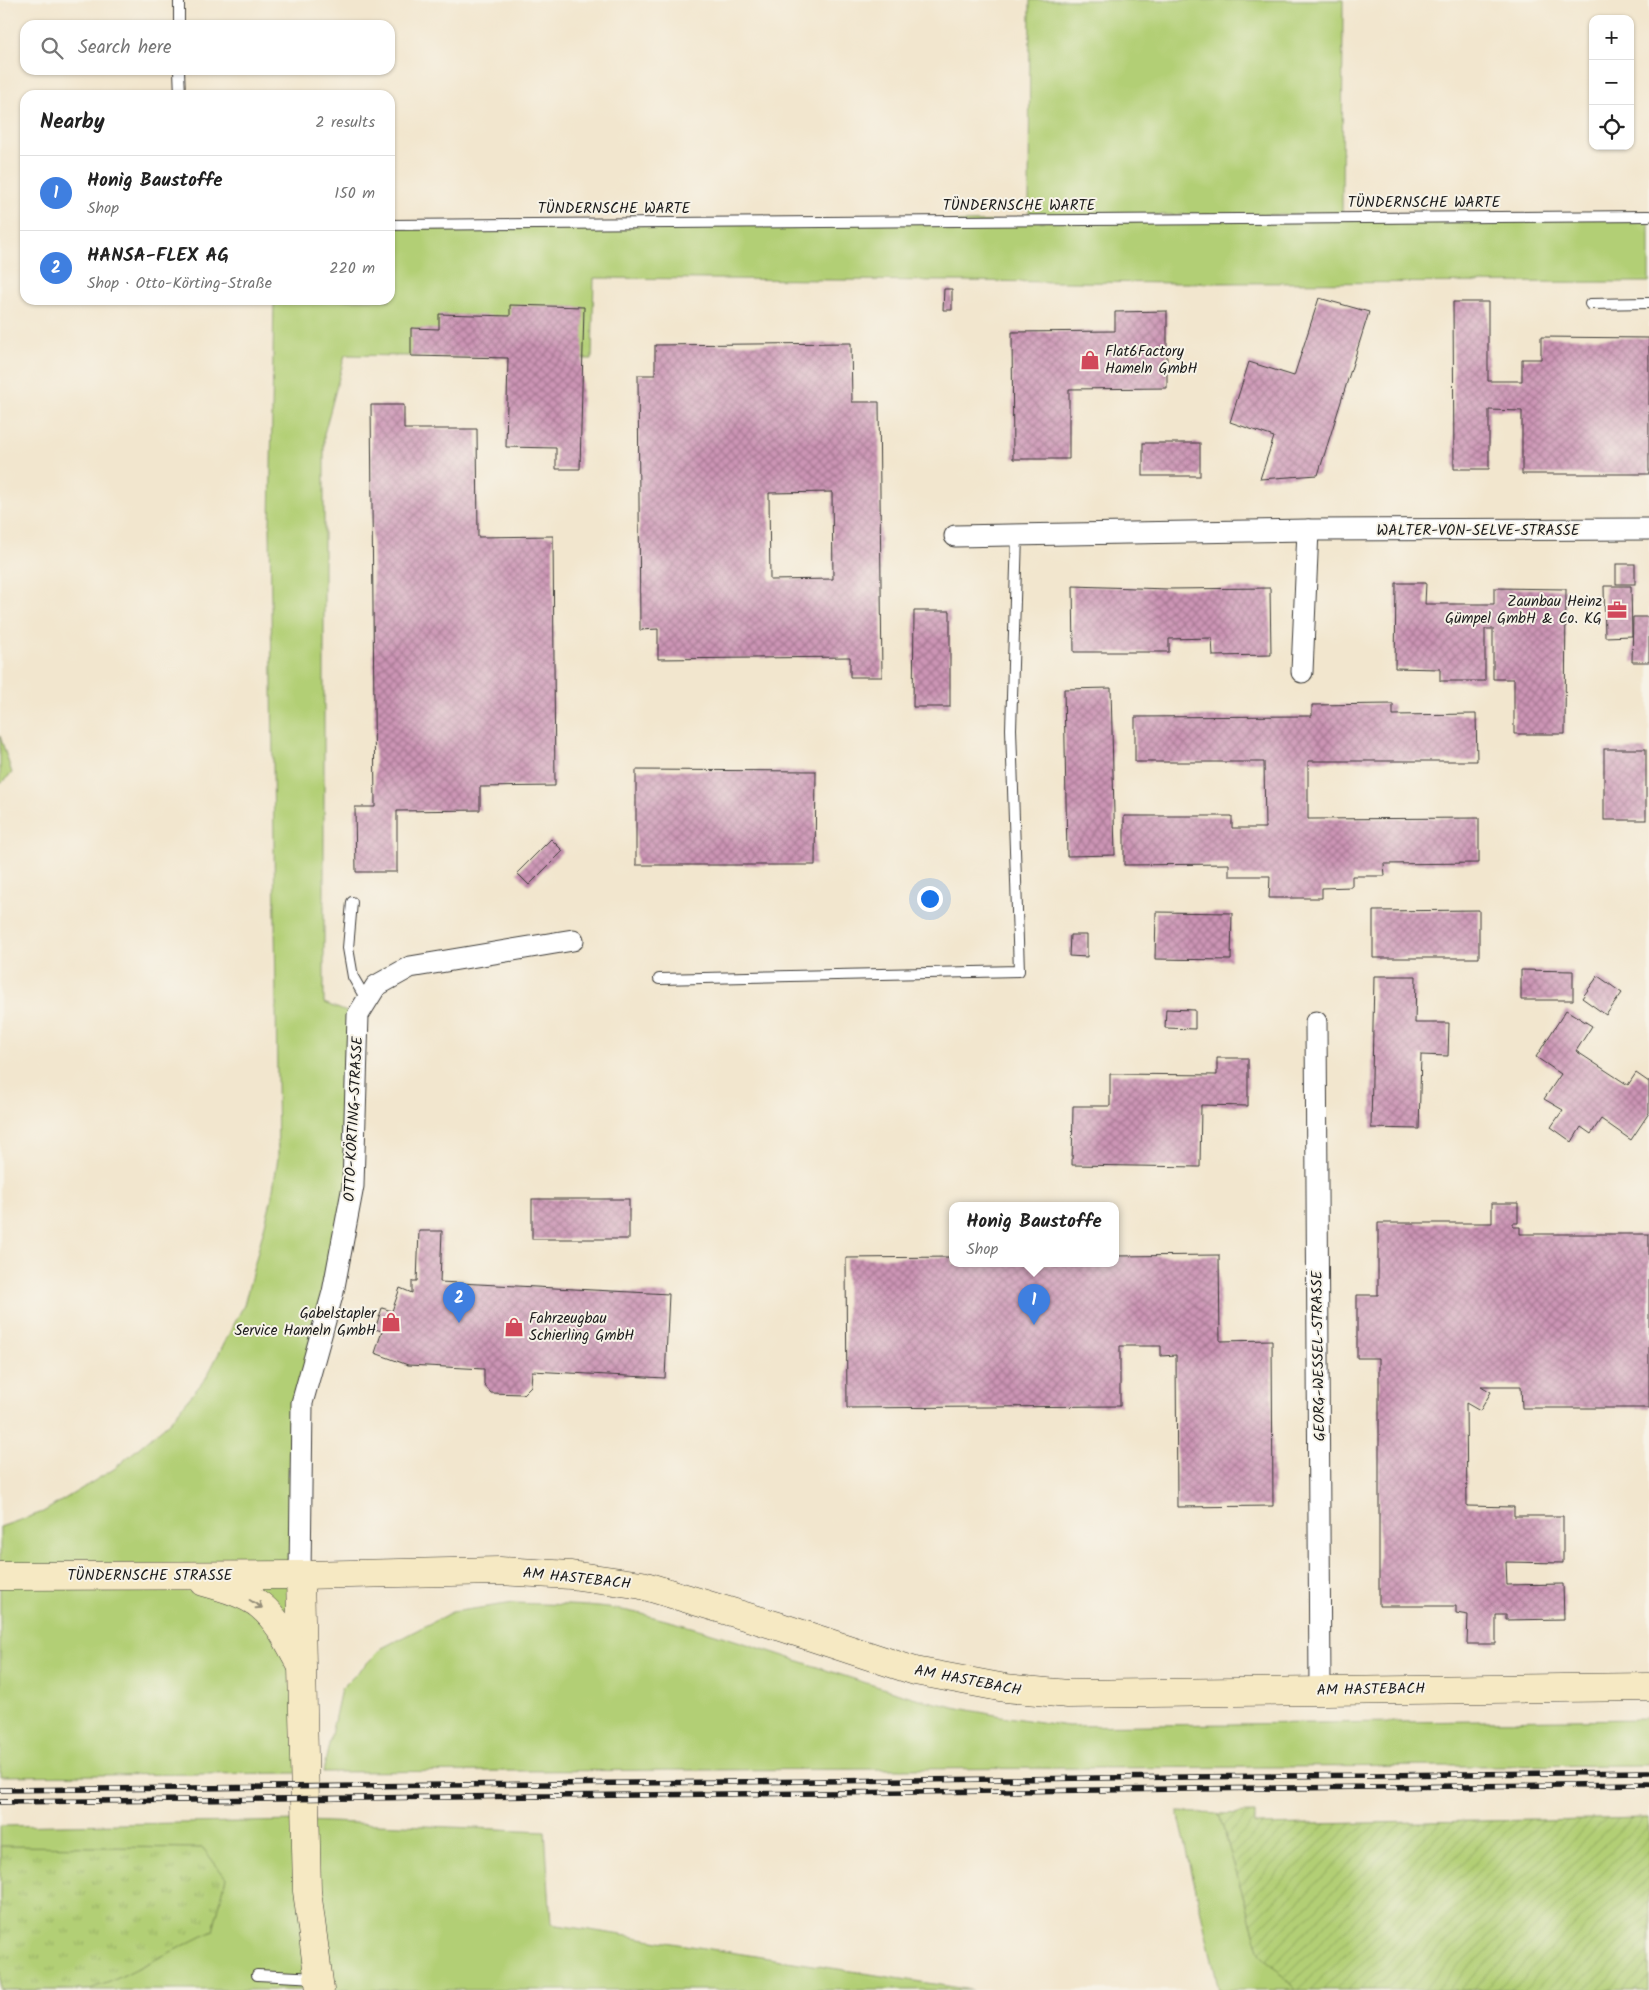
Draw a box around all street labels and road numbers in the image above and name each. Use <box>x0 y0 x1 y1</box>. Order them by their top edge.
street label: TÜNDERNSCHE WARTE <box>1348 191 1502 215</box>
street label: TÜNDERNSCHE WARTE <box>943 194 1097 218</box>
street label: TÜNDERNSCHE WARTE <box>538 197 692 221</box>
street label: WALTER-VON-SELVE-STRASSE <box>1377 519 1581 543</box>
street label: OTTO-KÖRTING-STRASSE <box>338 1035 370 1202</box>
street label: GEORG-WESSEL-STRASSE <box>1305 1269 1332 1442</box>
street label: AM HASTEBACH <box>522 1561 632 1597</box>
street label: TÜNDERNSCHE STRASSE <box>68 1564 234 1588</box>
street label: AM HASTEBACH <box>912 1659 1023 1703</box>
street label: AM HASTEBACH <box>1317 1677 1426 1703</box>

